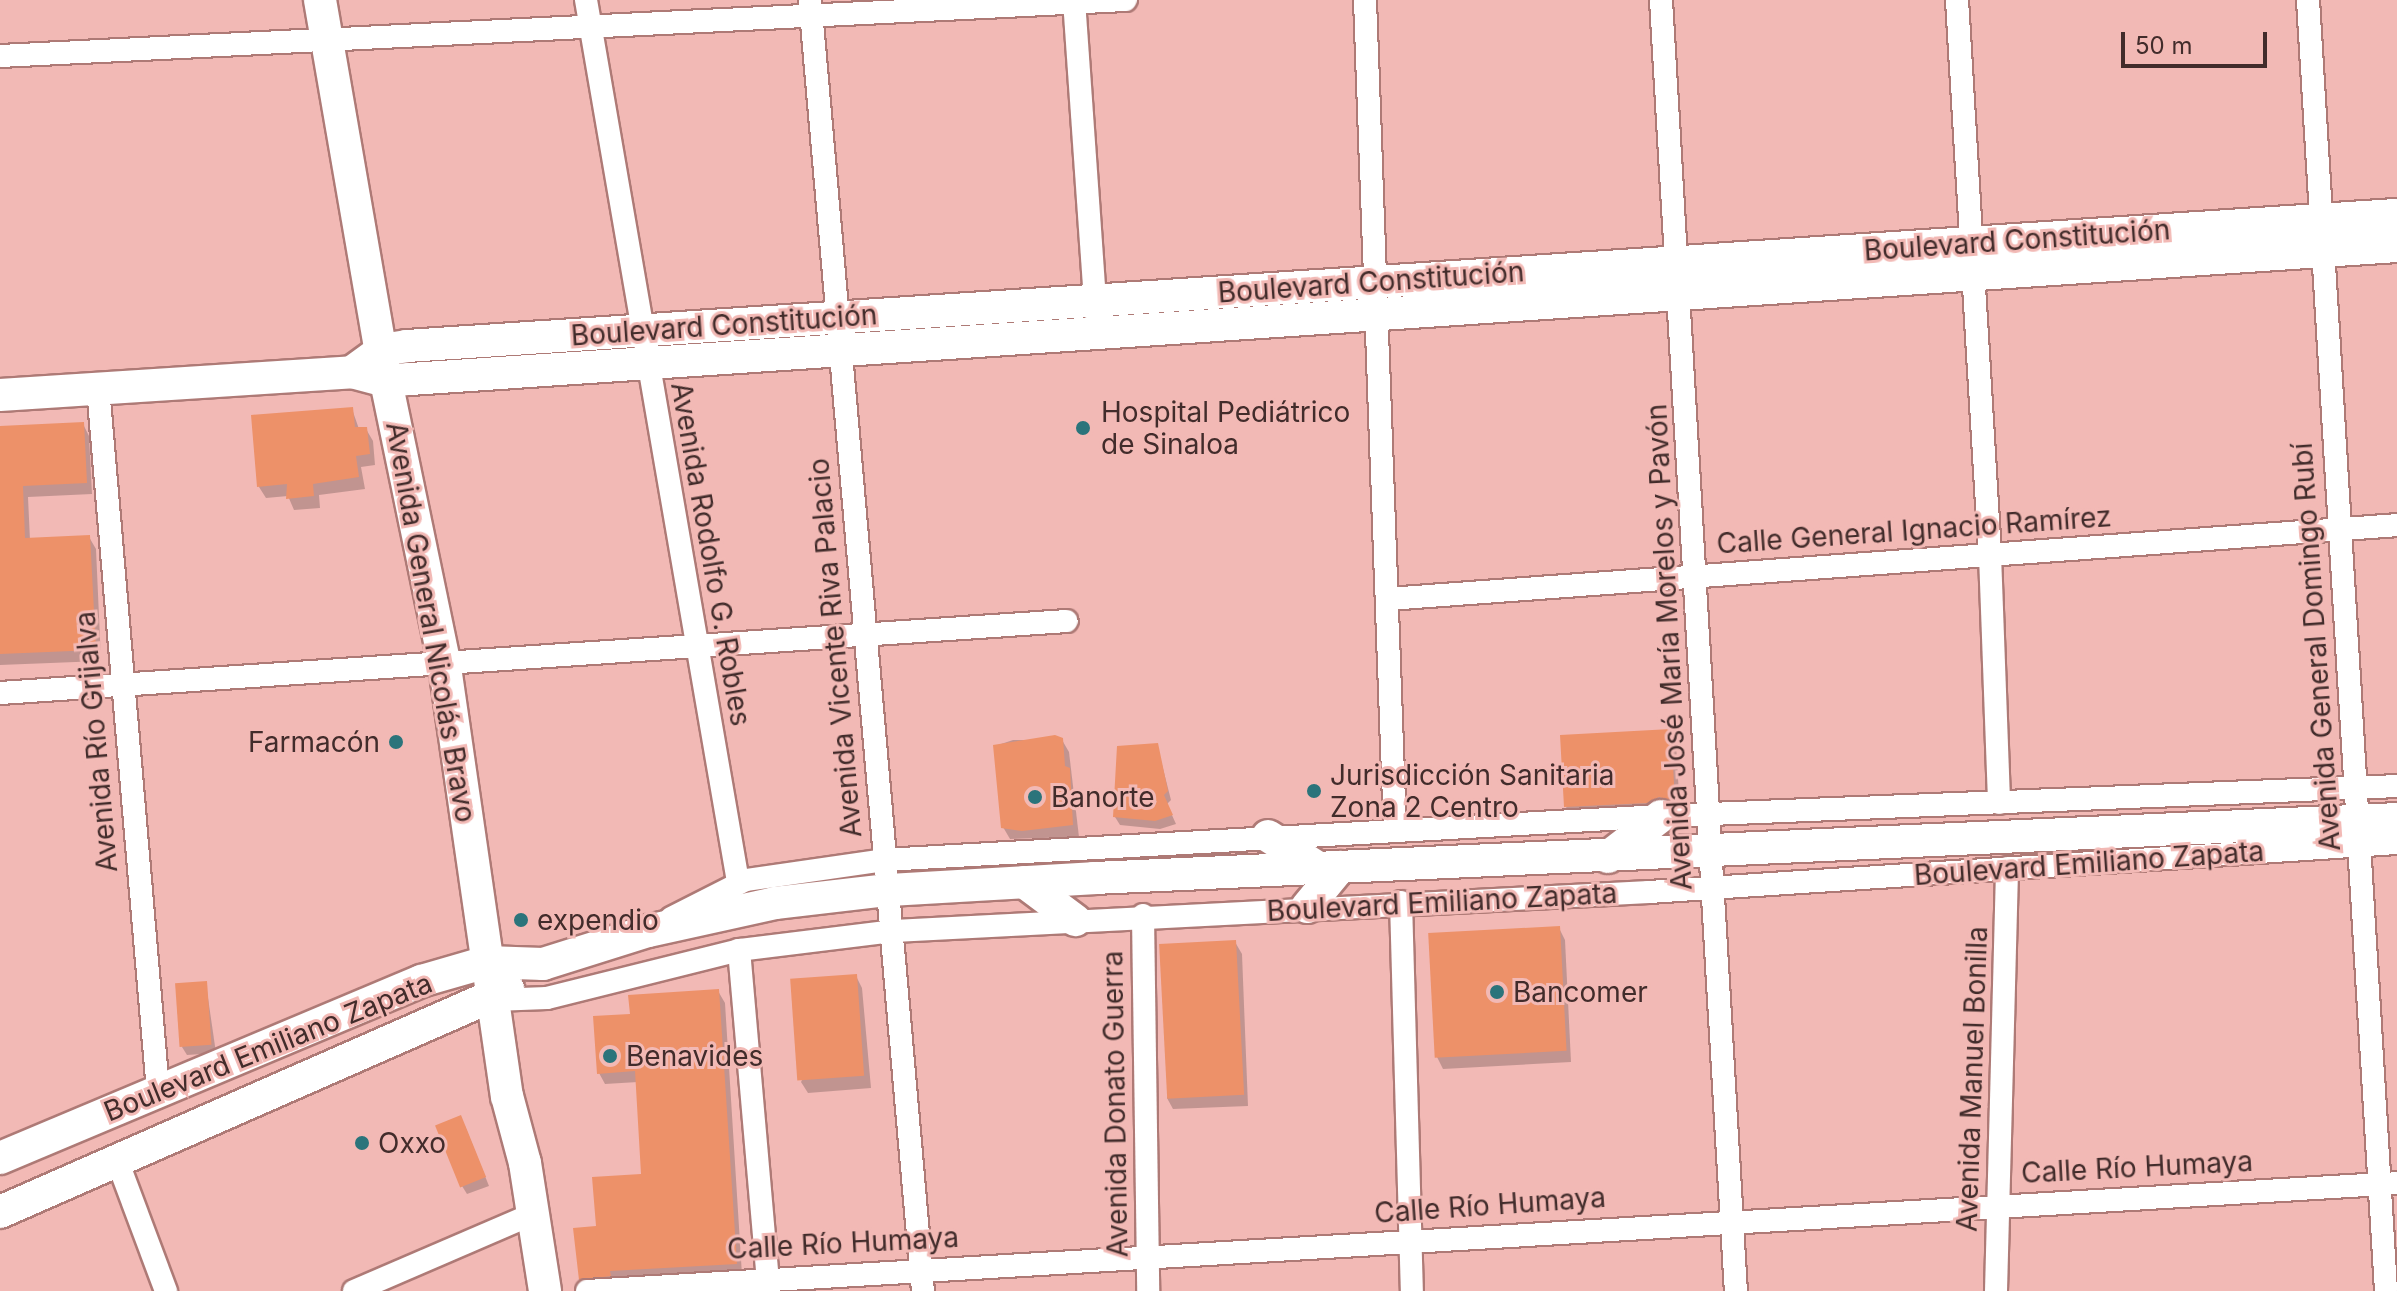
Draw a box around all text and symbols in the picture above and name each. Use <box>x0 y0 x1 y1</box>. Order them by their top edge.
scale bar <box>2125 16 2271 66</box>
text: 50 m <box>2135 31 2193 60</box>
street label: Boulevard Constitución <box>1863 213 2171 267</box>
street label: Boulevard Constitución <box>1217 255 1525 309</box>
street label: Boulevard Constitución <box>570 298 878 352</box>
street label: Avenida Rodolfo G. Robles <box>664 379 758 729</box>
place label: Hospital Pediátrico de Sinaloa <box>1101 395 1350 461</box>
street label: Avenida José María Morelos y Pavón <box>1639 403 1699 891</box>
marker: Hospital Pediátrico de Sinaloa <box>1072 417 1094 439</box>
street label: Avenida General Nicolás Bravo <box>379 419 483 825</box>
street label: Avenida General Domingo Rubí <box>2285 442 2347 852</box>
street label: Avenida Vicente Riva Palacio <box>802 457 868 839</box>
street label: Calle General Ignacio Ramírez <box>1715 499 2113 561</box>
street label: Avenida Río Grijalva <box>68 610 124 874</box>
place label: Farmacón <box>248 725 380 759</box>
marker: Farmacón <box>387 733 405 751</box>
place label: Jurisdicción Sanitaria Zona 2 Centro <box>1330 758 1614 824</box>
place label: Banorte <box>1051 780 1155 814</box>
marker: Jurisdicción Sanitaria Zona 2 Centro <box>1305 782 1323 800</box>
marker: Banorte <box>1026 788 1044 806</box>
street label: Boulevard Emiliano Zapata <box>1913 834 2265 892</box>
street label: Boulevard Emiliano Zapata <box>1266 876 1618 928</box>
place label: expendio <box>537 903 659 937</box>
marker: expendio <box>512 911 530 929</box>
street label: Avenida Manuel Bonilla <box>1950 926 1994 1232</box>
street label: Avenida Donato Guerra <box>1096 950 1134 1258</box>
street label: Boulevard Emiliano Zapata <box>99 966 437 1128</box>
place label: Bancomer <box>1513 975 1648 1009</box>
marker: Bancomer <box>1488 983 1506 1001</box>
place label: Benavides <box>626 1039 763 1073</box>
marker: Benavides <box>601 1047 619 1065</box>
place label: Oxxo <box>378 1126 446 1160</box>
marker: Oxxo <box>353 1134 371 1152</box>
street label: Calle Río Humaya <box>2020 1144 2254 1190</box>
street label: Calle Río Humaya <box>1373 1180 1607 1230</box>
street label: Calle Río Humaya <box>726 1220 960 1266</box>

